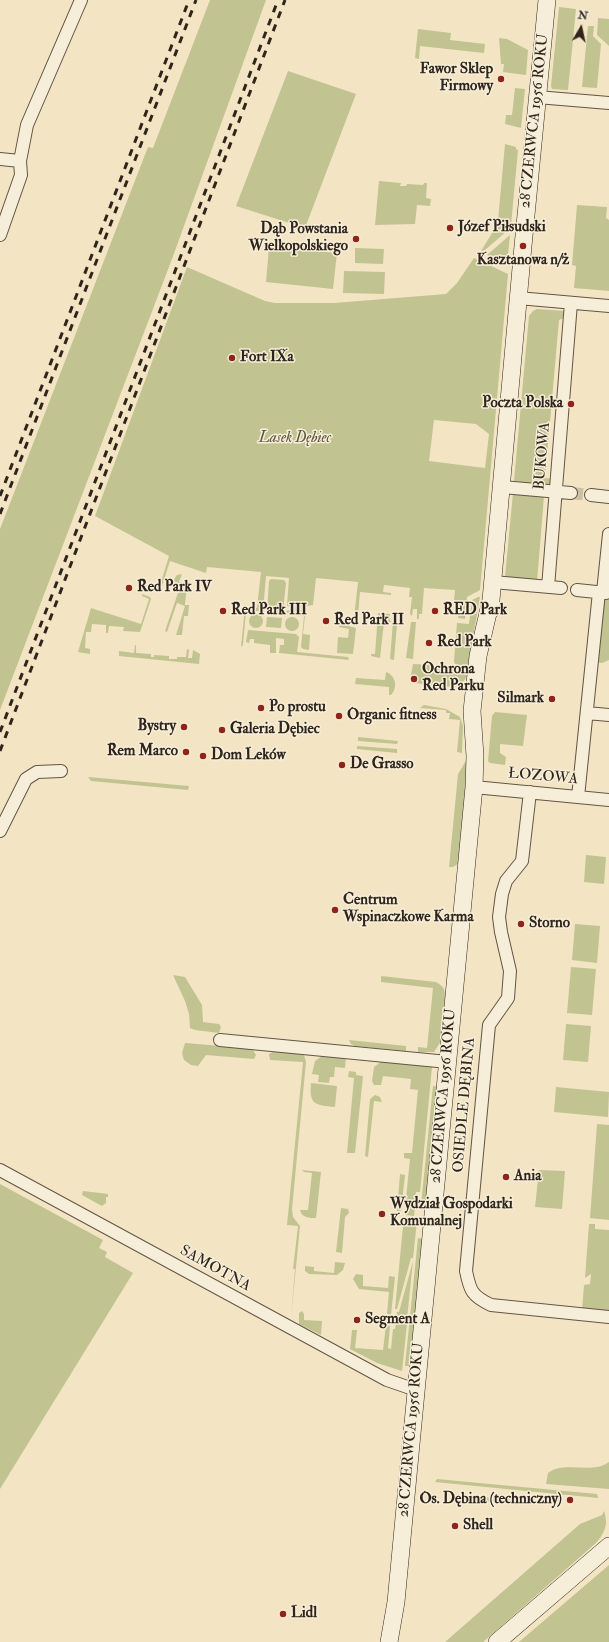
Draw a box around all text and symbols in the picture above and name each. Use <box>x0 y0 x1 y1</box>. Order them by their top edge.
north arrow <box>561 8 601 48</box>
text: N <box>577 8 589 23</box>
street label: 28 CZERWCA 1956 ROKU <box>517 33 553 209</box>
place label: Fawor Sklep Firmowy <box>420 61 493 96</box>
marker: Fawor Sklep Firmowy <box>496 74 506 84</box>
place label: Józef Piłsudski <box>458 219 546 237</box>
place label: Dąb Powstania Wielkopolskiego <box>249 221 348 256</box>
marker: Józef Piłsudski <box>445 223 455 233</box>
marker: Dąb Powstania Wielkopolskiego <box>351 234 361 244</box>
marker: Kasztanowa n/ż <box>518 241 528 251</box>
place label: Kasztanowa n/ż <box>477 252 569 270</box>
place label: Fort IXa <box>240 349 294 367</box>
marker: Fort IXa <box>227 353 237 363</box>
place label: Poczta Polska <box>482 395 563 413</box>
marker: Poczta Polska <box>566 399 576 409</box>
street label: BUKOWA <box>531 421 555 491</box>
park label: Lasek Dębiec <box>259 430 331 448</box>
place label: Red Park IV <box>137 579 212 597</box>
marker: Red Park IV <box>124 583 134 593</box>
place label: Red Park III <box>231 602 307 620</box>
place label: RED Park <box>443 602 507 620</box>
marker: Red Park III <box>218 606 228 616</box>
marker: RED Park <box>430 606 440 616</box>
place label: Red Park II <box>334 612 404 630</box>
marker: Red Park II <box>321 616 331 626</box>
place label: Red Park <box>437 634 492 652</box>
marker: Red Park <box>424 638 434 648</box>
place label: Ochrona Red Parku <box>422 661 484 696</box>
marker: Ochrona Red Parku <box>409 674 419 684</box>
place label: Silmark <box>497 690 544 708</box>
marker: Silmark <box>547 694 557 704</box>
place label: Po prostu <box>269 699 326 717</box>
marker: Po prostu <box>256 703 266 713</box>
place label: Organic fitness <box>347 707 437 725</box>
marker: Organic fitness <box>334 711 344 721</box>
place label: Bystry <box>137 718 176 736</box>
place label: Galeria Dębiec <box>230 721 320 739</box>
marker: Bystry <box>179 722 189 732</box>
marker: Galeria Dębiec <box>217 725 227 735</box>
place label: Rem Marco <box>107 743 178 761</box>
marker: Rem Marco <box>181 747 191 757</box>
place label: Dom Leków <box>211 747 286 765</box>
marker: Dom Leków <box>198 751 208 761</box>
place label: De Grasso <box>350 756 414 774</box>
marker: De Grasso <box>337 760 347 770</box>
street label: ŁOZOWA <box>507 765 579 789</box>
place label: Centrum Wspinaczkowe Karma <box>343 892 474 927</box>
marker: Centrum Wspinaczkowe Karma <box>330 905 340 915</box>
place label: Storno <box>529 915 570 933</box>
marker: Storno <box>516 919 526 929</box>
street label: 28 CZERWCA 1956 ROKU <box>427 1008 461 1184</box>
street label: OSIEDLE DĘBINA <box>450 1037 480 1173</box>
place label: Ania <box>514 1168 541 1186</box>
marker: Ania <box>501 1172 511 1182</box>
place label: Wydział Gospodarki Komunalnej <box>390 1196 513 1231</box>
marker: Wydział Gospodarki Komunalnej <box>377 1209 387 1219</box>
street label: SAMOTNA <box>176 1242 254 1296</box>
place label: Segment A <box>365 1311 430 1329</box>
marker: Segment A <box>352 1315 362 1325</box>
street label: 28 CZERWCA 1956 ROKU <box>395 1342 429 1518</box>
place label: Os. Dębina (techniczny) <box>419 1491 562 1509</box>
marker: Os. Dębina (techniczny) <box>565 1495 575 1505</box>
place label: Shell <box>463 1517 493 1535</box>
marker: Shell <box>450 1521 460 1531</box>
place label: Lidl <box>291 1605 317 1623</box>
marker: Lidl <box>278 1609 288 1619</box>

